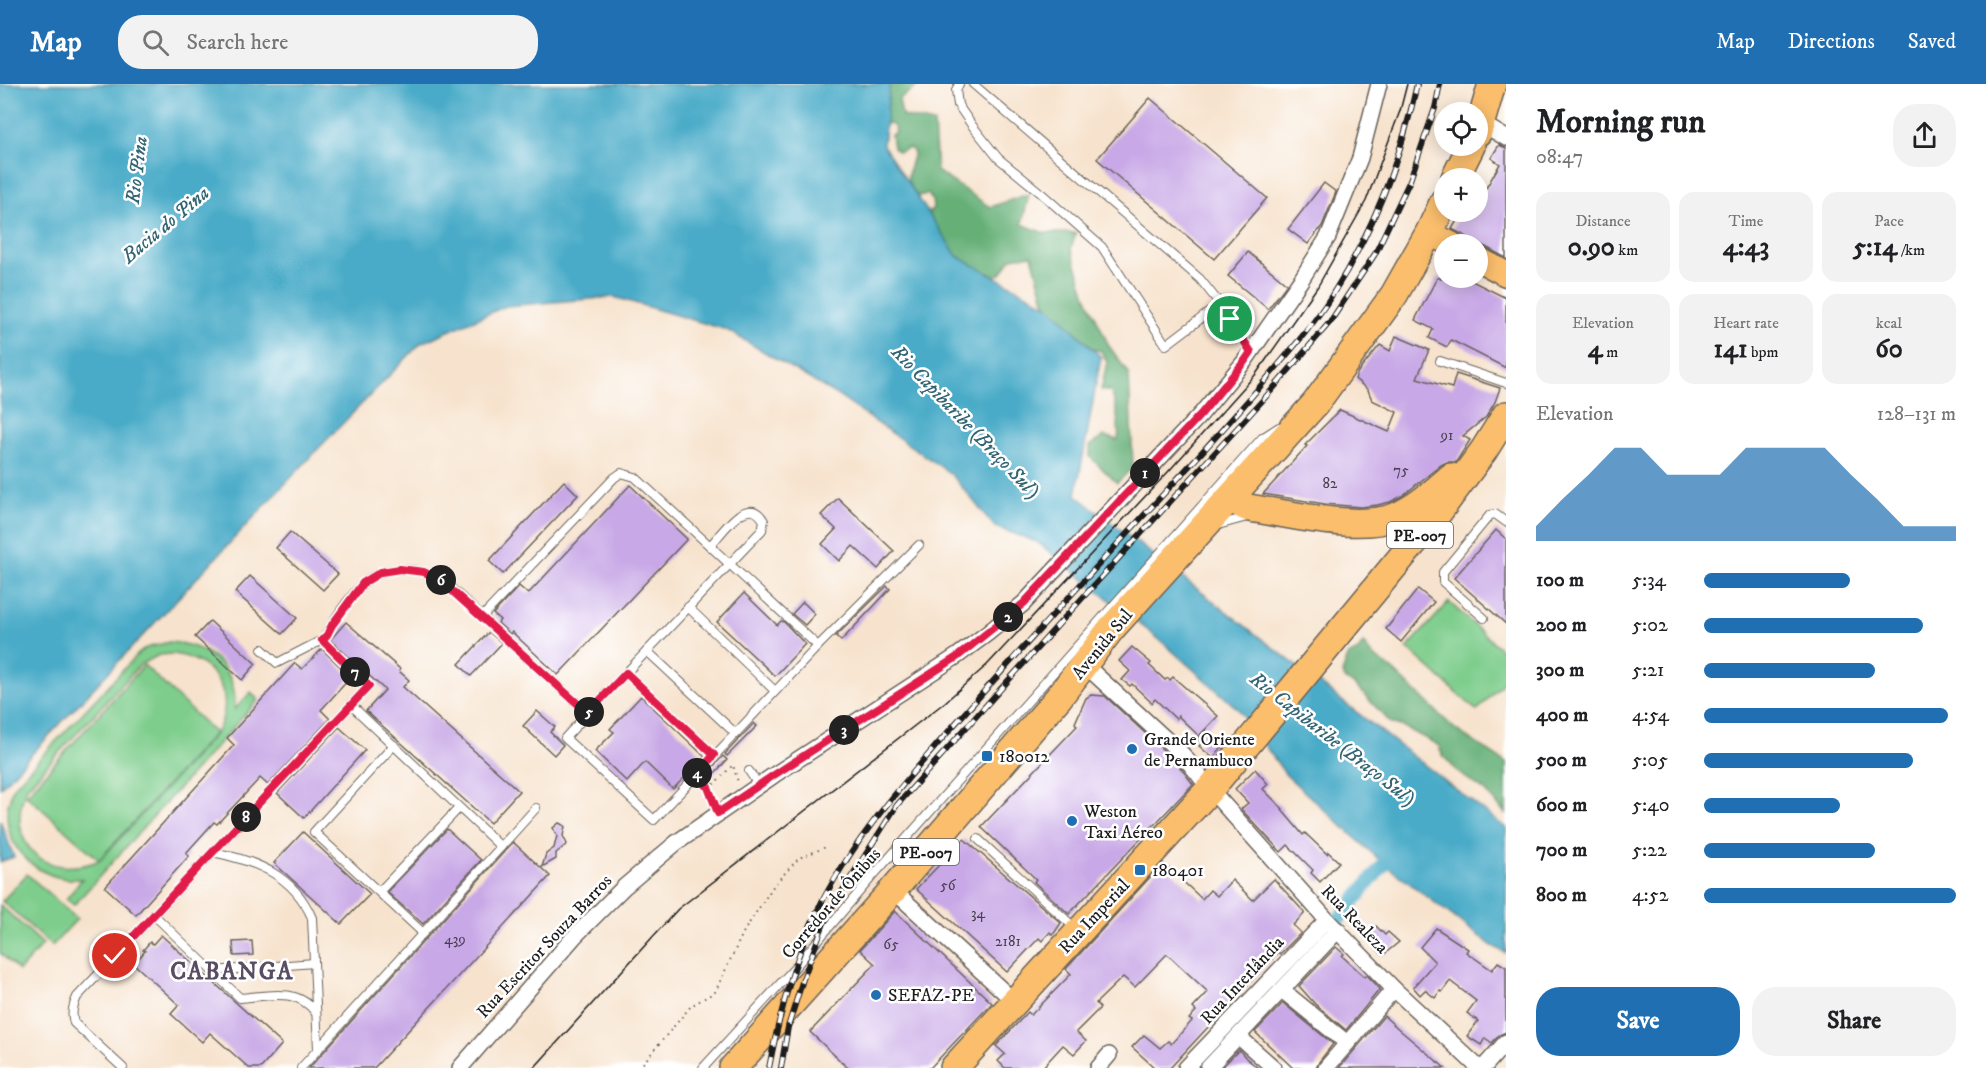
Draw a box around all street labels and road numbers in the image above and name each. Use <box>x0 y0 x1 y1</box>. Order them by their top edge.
road number: PE-007 <box>1387 522 1453 548</box>
street label: Avenida Sul <box>1068 604 1138 684</box>
road number: PE-007 <box>893 839 959 865</box>
street label: Corredor de Ônibus <box>778 844 886 964</box>
street label: Rua Escritor Souza Barros <box>472 870 617 1023</box>
street label: Rua Imperial <box>1055 874 1135 959</box>
street label: Rua Realeza <box>1316 881 1393 959</box>
street label: Rua Interlândia <box>1196 932 1289 1029</box>

